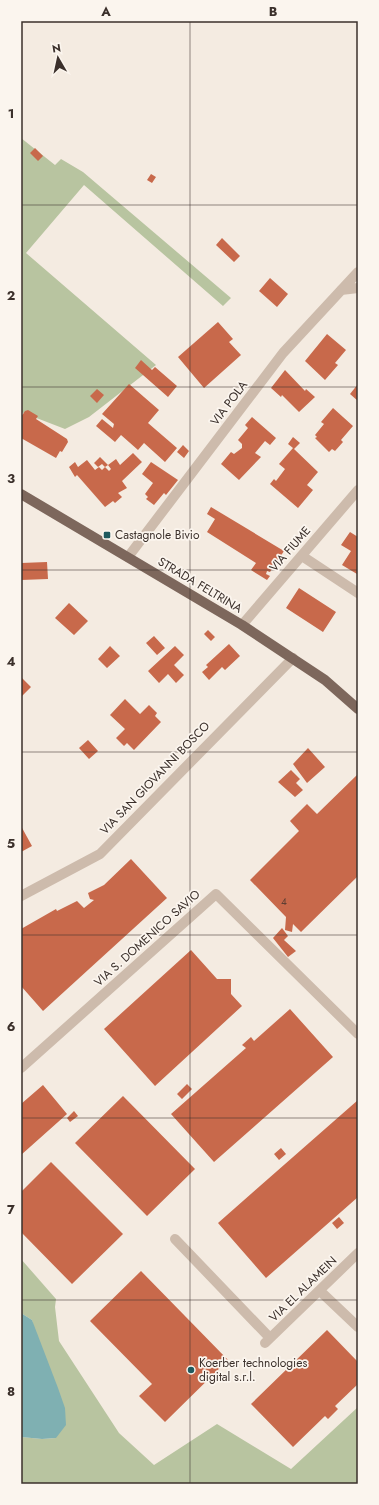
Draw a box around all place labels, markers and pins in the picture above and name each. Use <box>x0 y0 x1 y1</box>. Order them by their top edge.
place label: Castagnole Bivio <box>115 526 200 544</box>
marker: Castagnole Bivio <box>102 530 112 540</box>
place label: Koerber technologies digital s.r.l. <box>199 1354 307 1386</box>
marker: Koerber technologies digital s.r.l. <box>186 1365 196 1375</box>

